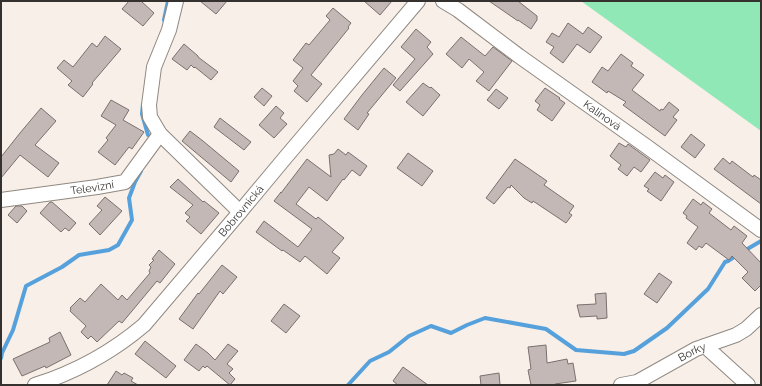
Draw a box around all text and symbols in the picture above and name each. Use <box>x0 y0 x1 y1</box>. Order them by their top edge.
street label: Kalinová <box>581 97 624 133</box>
street label: Televizní <box>70 178 115 197</box>
street label: Bobrovnická <box>216 182 266 239</box>
street label: Borky <box>676 340 708 364</box>

